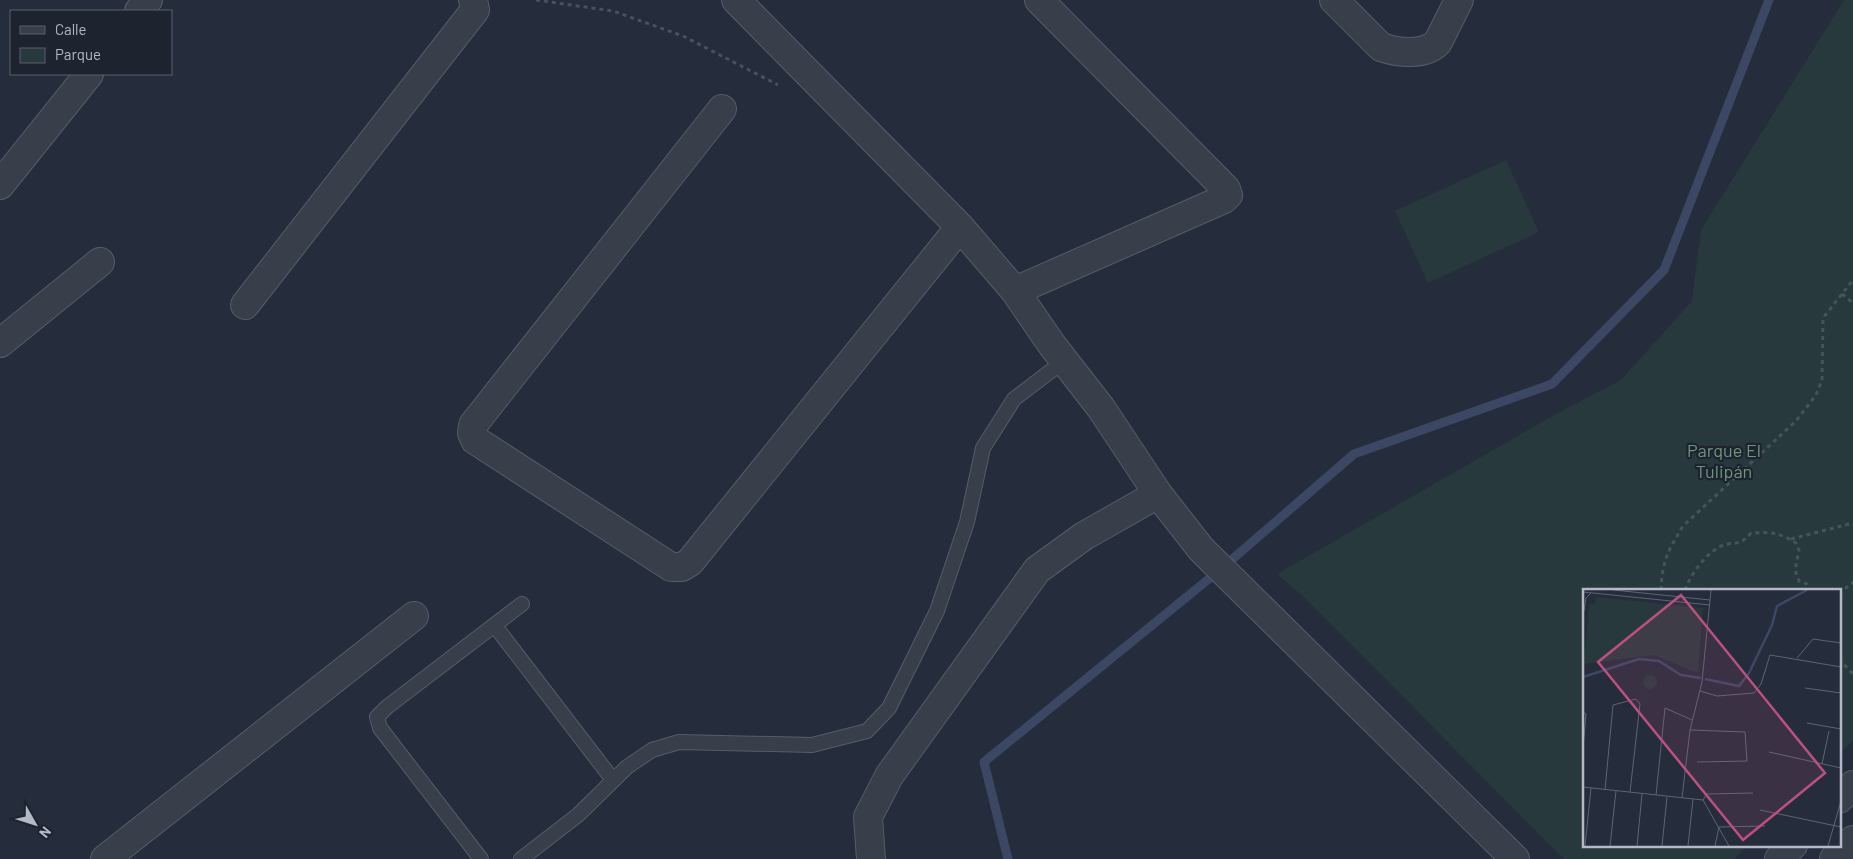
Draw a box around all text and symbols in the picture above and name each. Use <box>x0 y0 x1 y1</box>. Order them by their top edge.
legend <box>10 10 172 75</box>
text: Calle <box>55 20 87 38</box>
text: Parque <box>55 45 101 63</box>
park label: Parque El Tulipán <box>1687 439 1761 482</box>
inset map <box>1583 589 1840 846</box>
north arrow <box>10 799 60 849</box>
text: N <box>36 824 55 841</box>

